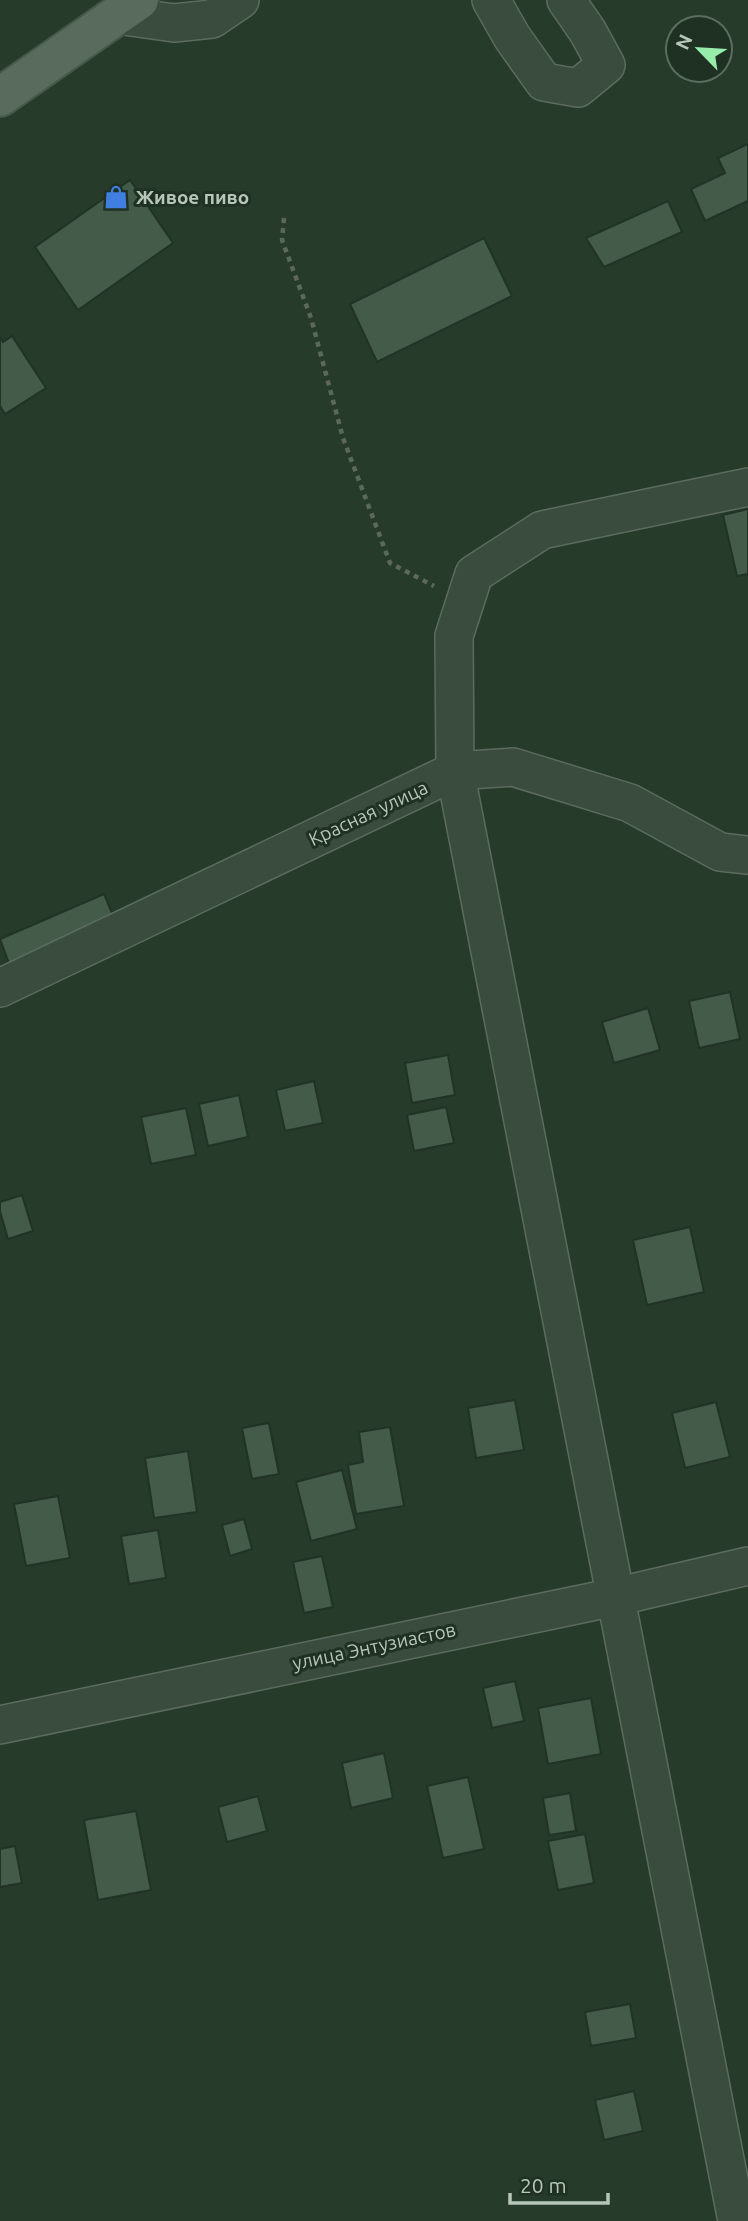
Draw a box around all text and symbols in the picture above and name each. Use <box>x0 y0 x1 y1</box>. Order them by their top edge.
north arrow <box>664 14 734 84</box>
text: N <box>671 31 697 53</box>
shop icon: Живое пиво <box>102 183 130 211</box>
place label: Живое пиво <box>136 186 249 208</box>
street label: Красная улица <box>305 776 431 850</box>
street label: улица Энтузиастов <box>290 1618 458 1674</box>
scale bar <box>510 2162 608 2206</box>
text: 20 m <box>520 2173 567 2197</box>

